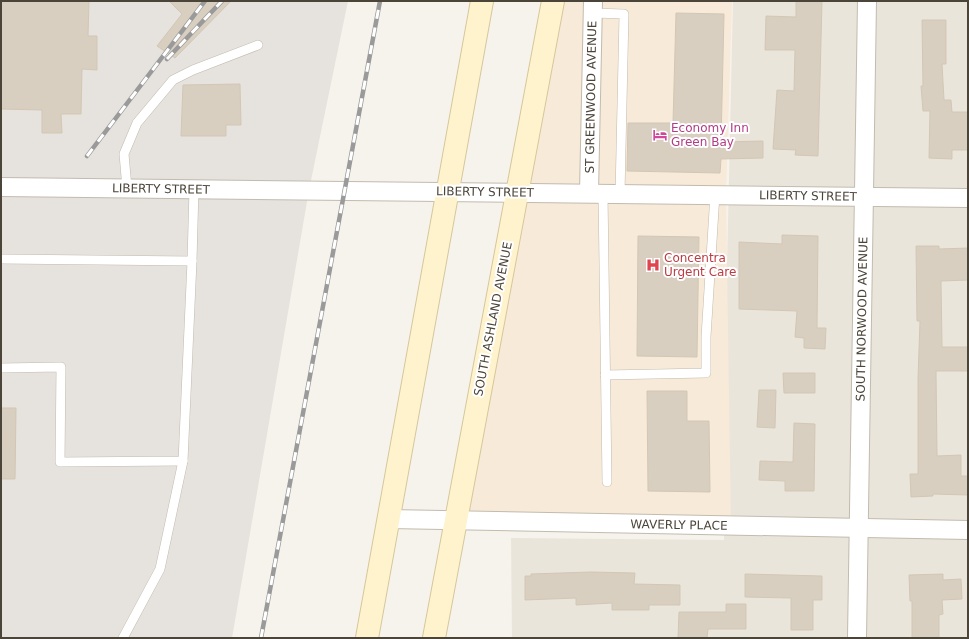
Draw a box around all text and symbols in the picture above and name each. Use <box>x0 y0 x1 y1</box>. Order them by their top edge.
street label: ST GREENWOOD AVENUE <box>583 20 599 174</box>
place label: Economy Inn Green Bay <box>671 121 749 149</box>
hotel icon: Economy Inn Green Bay <box>652 127 668 143</box>
street label: LIBERTY STREET <box>112 181 211 197</box>
street label: LIBERTY STREET <box>436 184 535 200</box>
street label: LIBERTY STREET <box>759 188 858 204</box>
street label: SOUTH NORWOOD AVENUE <box>854 237 870 401</box>
street label: SOUTH ASHLAND AVENUE <box>471 241 515 397</box>
place label: Concentra Urgent Care <box>664 251 736 279</box>
hospital icon: Concentra Urgent Care <box>645 257 661 273</box>
street label: WAVERLY PLACE <box>630 517 728 533</box>

